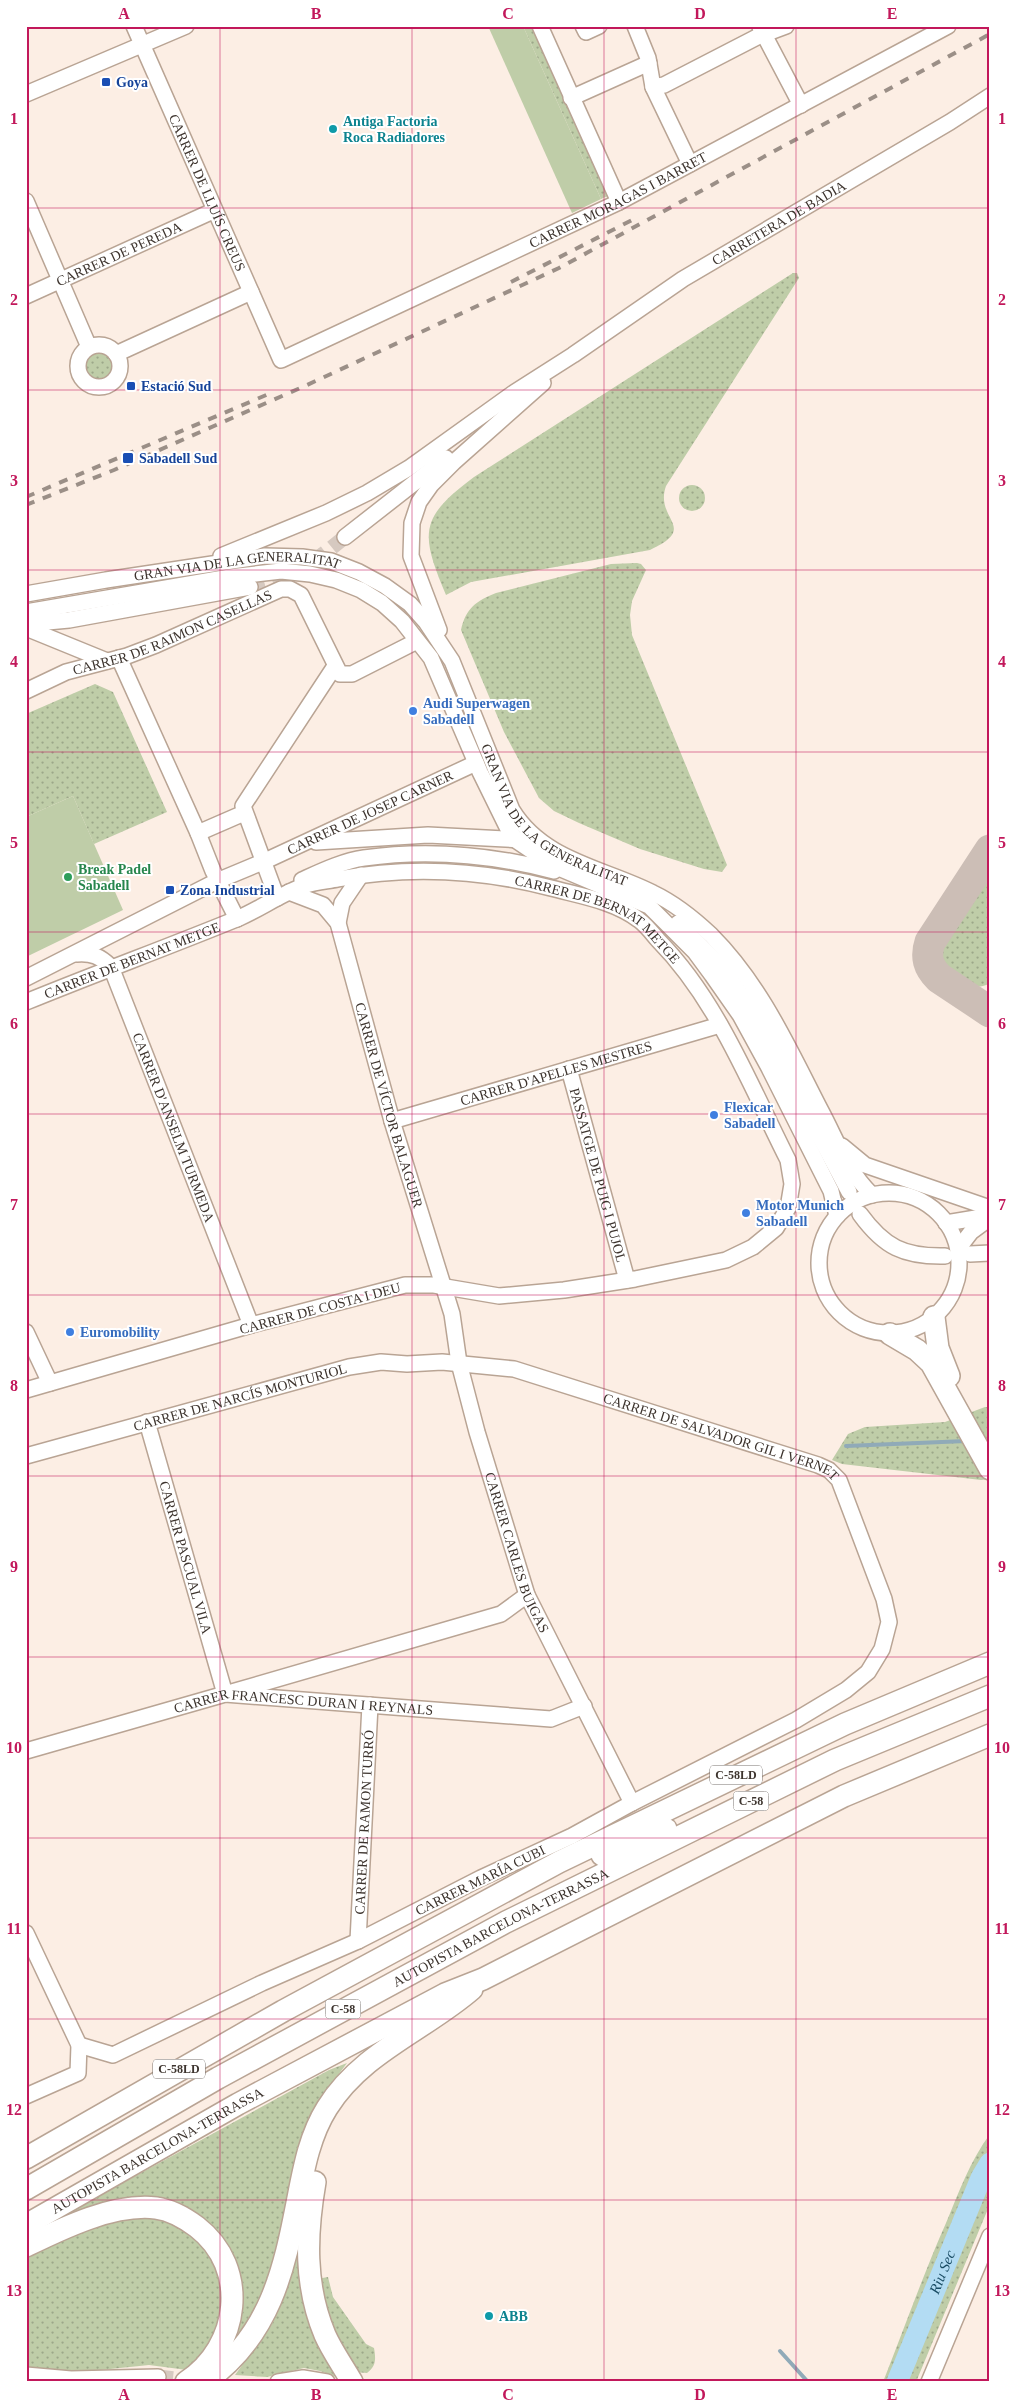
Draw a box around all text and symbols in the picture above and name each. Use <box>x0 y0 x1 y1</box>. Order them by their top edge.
text: A <box>118 5 130 22</box>
text: B <box>311 5 322 22</box>
text: C <box>502 5 514 22</box>
text: D <box>694 5 706 22</box>
text: E <box>887 5 897 22</box>
place label: Goya <box>116 75 148 90</box>
marker: Goya <box>100 76 112 88</box>
text: 1 <box>10 110 18 127</box>
text: 1 <box>998 110 1006 127</box>
street label: CARRER DE LLUÍS CREUS <box>166 112 248 274</box>
place label: Antiga Factoria Roca Radiadores <box>343 114 446 145</box>
marker: Antiga Factoria Roca Radiadores <box>327 123 339 135</box>
street label: CARRER MORAGAS I BARRET <box>527 149 710 251</box>
street label: CARRETERA DE BADIA <box>709 178 849 268</box>
street label: CARRER DE PEREDA <box>54 219 185 289</box>
text: 2 <box>10 291 18 308</box>
text: 2 <box>998 291 1006 308</box>
place label: Estació Sud <box>141 379 212 394</box>
marker: Estació Sud <box>125 380 137 392</box>
marker: Sabadell Sud <box>121 451 135 465</box>
place label: Sabadell Sud <box>139 451 217 466</box>
text: 3 <box>10 472 18 489</box>
text: 3 <box>998 472 1006 489</box>
street label: GRAN VIA DE LA GENERALITAT <box>133 549 343 584</box>
street label: CARRER DE RAIMON CASELLAS <box>71 587 274 678</box>
text: 4 <box>10 653 18 670</box>
text: 4 <box>998 653 1006 670</box>
place label: Audi Superwagen Sabadell <box>423 696 530 727</box>
marker: Audi Superwagen Sabadell <box>407 705 419 717</box>
street label: GRAN VIA DE LA GENERALITAT <box>478 742 630 889</box>
street label: CARRER DE JOSEP CARNER <box>285 767 456 858</box>
text: 5 <box>10 834 18 851</box>
text: 5 <box>998 834 1006 851</box>
place label: Break Padel Sabadell <box>78 862 151 893</box>
marker: Break Padel Sabadell <box>62 871 74 883</box>
street label: CARRER DE BERNAT METGE <box>513 873 683 967</box>
place label: Zona Industrial <box>180 883 275 898</box>
marker: Zona Industrial <box>164 884 176 896</box>
street label: CARRER DE BERNAT METGE <box>42 919 222 1002</box>
street label: CARRER DE VÍCTOR BALAGUER <box>352 1001 426 1210</box>
text: 6 <box>10 1015 18 1032</box>
text: 6 <box>998 1015 1006 1032</box>
street label: CARRER D'ANSELM TURMEDA <box>129 1031 217 1225</box>
street label: CARRER D'APELLES MESTRES <box>459 1038 654 1109</box>
street label: PASSATGE DE PUIG I PUJOL <box>567 1086 629 1264</box>
place label: Flexicar Sabadell <box>724 1100 775 1131</box>
marker: Flexicar Sabadell <box>708 1109 720 1121</box>
text: 7 <box>10 1196 18 1213</box>
text: 7 <box>998 1196 1006 1213</box>
place label: Motor Munich Sabadell <box>756 1198 844 1229</box>
marker: Motor Munich Sabadell <box>740 1207 752 1219</box>
street label: CARRER DE COSTA I DEU <box>238 1280 402 1337</box>
place label: Euromobility <box>80 1325 160 1340</box>
marker: Euromobility <box>64 1326 76 1338</box>
street label: CARRER DE NARCÍS MONTURIOL <box>132 1361 349 1434</box>
text: 8 <box>10 1377 18 1394</box>
text: 8 <box>998 1377 1006 1394</box>
street label: CARRER DE SALVADOR GIL I VERNET <box>601 1391 842 1484</box>
street label: CARRER CARLES BUIGAS <box>482 1471 552 1635</box>
street label: CARRER PASCUAL VILA <box>156 1479 215 1637</box>
text: 9 <box>10 1558 18 1575</box>
text: 9 <box>998 1558 1006 1575</box>
street label: CARRER FRANCESC DURAN I REYNALS <box>172 1686 434 1718</box>
street label: CARRER DE RAMON TURRÓ <box>352 1730 377 1915</box>
text: 10 <box>6 1739 22 1756</box>
text: 10 <box>994 1739 1010 1756</box>
road number: C-58LD <box>710 1766 762 1784</box>
road number: C-58 <box>734 1792 768 1810</box>
street label: CARRER MARÍA CUBI <box>413 1841 548 1918</box>
street label: AUTOPISTA BARCELONA-TERRASSA <box>390 1865 612 1990</box>
text: 11 <box>6 1920 22 1937</box>
text: 11 <box>994 1920 1010 1937</box>
road number: C-58 <box>326 2000 360 2018</box>
road number: C-58LD <box>153 2060 205 2078</box>
street label: AUTOPISTA BARCELONA-TERRASSA <box>49 2084 267 2217</box>
text: 12 <box>6 2101 22 2118</box>
text: 12 <box>994 2101 1010 2118</box>
water label: Riu Sec <box>926 2248 958 2297</box>
text: 13 <box>6 2282 22 2299</box>
text: 13 <box>994 2282 1010 2299</box>
place label: ABB <box>499 2309 528 2324</box>
marker: ABB <box>483 2310 495 2322</box>
text: A <box>118 2386 130 2403</box>
text: B <box>311 2386 322 2403</box>
text: C <box>502 2386 514 2403</box>
text: D <box>694 2386 706 2403</box>
text: E <box>887 2386 897 2403</box>

